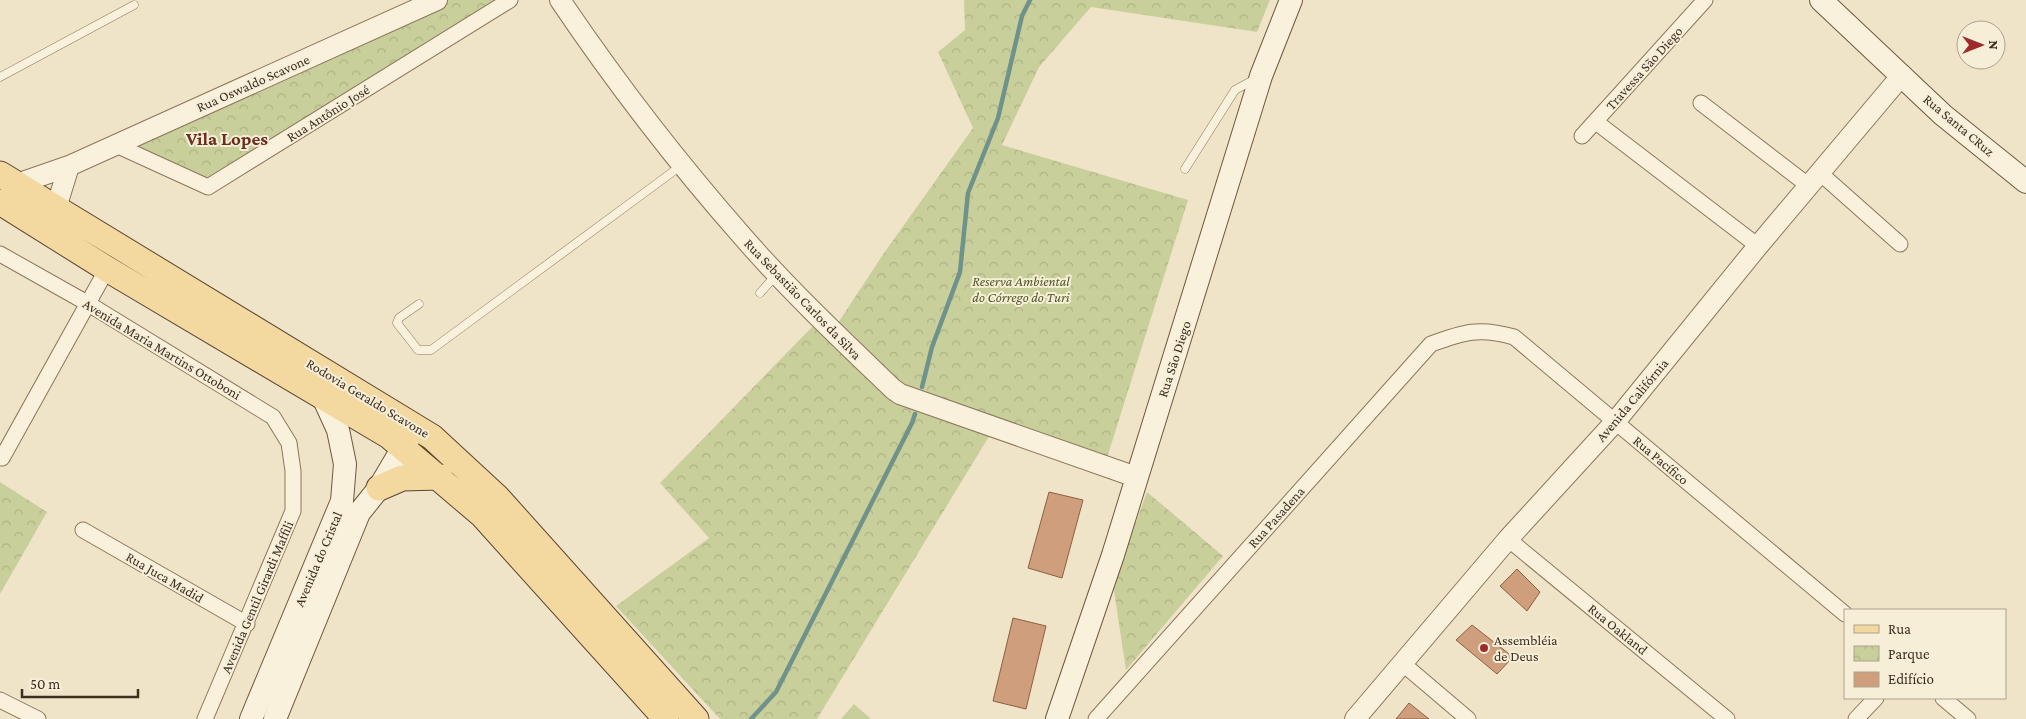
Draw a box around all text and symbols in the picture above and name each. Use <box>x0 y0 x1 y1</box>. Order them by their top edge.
north arrow <box>1956 20 2006 70</box>
street label: Travessa São Diego <box>1602 23 1686 113</box>
text: N <box>1986 40 2002 50</box>
street label: Rua Oswaldo Scavone <box>194 51 312 115</box>
street label: Rua Antônio José <box>284 81 372 145</box>
street label: Rua Santa CRuz <box>1920 91 1998 159</box>
district label: Vila Lopes <box>185 128 268 149</box>
street label: Rua Sebastião Carlos da Silva <box>741 235 865 363</box>
park label: Reserva Ambiental do Córrego do Turi <box>972 273 1070 305</box>
street label: Avenida Maria Martins Ottoboni <box>80 295 244 403</box>
street label: Rua São Diego <box>1154 319 1194 399</box>
street label: Rodovia Geraldo Scavone <box>304 355 432 441</box>
street label: Avenida Califórnia <box>1593 355 1672 445</box>
street label: Rua Pacífico <box>1630 432 1692 488</box>
street label: Rua Pasadena <box>1244 483 1308 551</box>
street label: Avenida do Cristal <box>291 509 345 609</box>
street label: Avenida Gentil Girardi Maffili <box>218 518 297 676</box>
street label: Rua Juca Madid <box>123 548 207 606</box>
street label: Rua Oakland <box>1585 600 1651 658</box>
legend <box>1844 609 2006 699</box>
text: Rua <box>1888 621 1911 637</box>
place label: Assembléia de Deus <box>1494 632 1558 664</box>
marker: Assembléia de Deus <box>1478 642 1490 654</box>
text: Parque <box>1888 646 1930 663</box>
scale bar <box>22 666 139 698</box>
text: Edifício <box>1888 671 1934 687</box>
text: 50 m <box>30 676 60 692</box>

